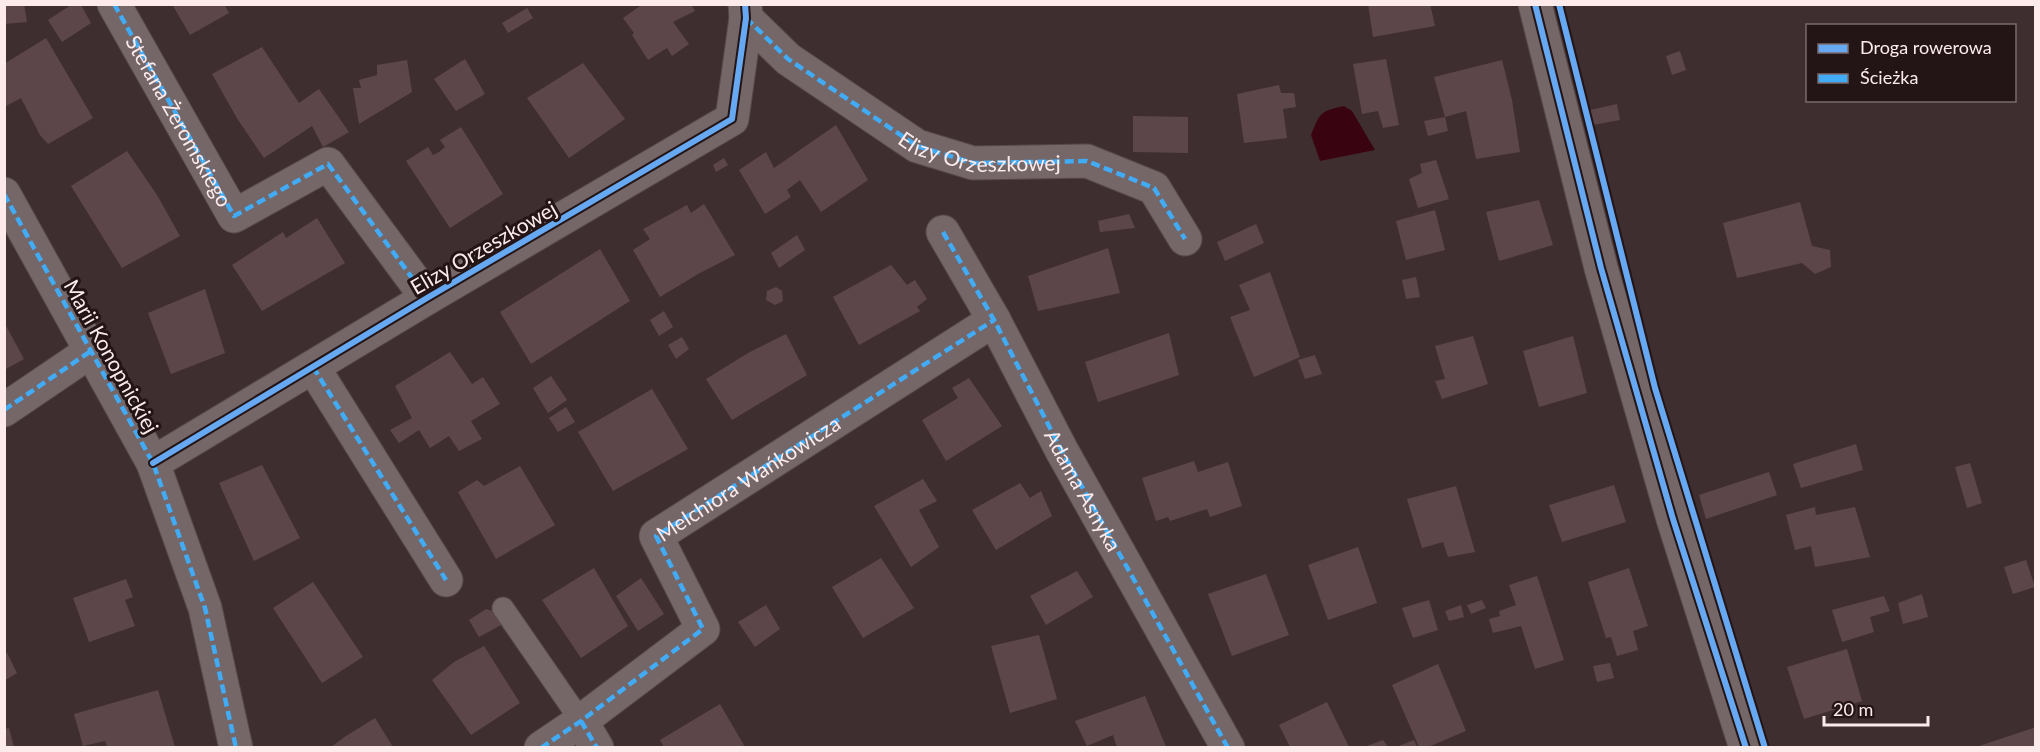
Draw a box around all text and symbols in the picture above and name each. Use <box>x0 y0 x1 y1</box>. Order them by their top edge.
legend <box>1806 24 2016 102</box>
street label: Stefana Żeromskiego <box>122 31 238 211</box>
text: Droga rowerowa <box>1860 36 1992 58</box>
text: Ścieżka <box>1860 66 1918 88</box>
street label: Elizy Orzeszkowej <box>894 125 1061 176</box>
street label: Elizy Orzeszkowej <box>405 195 561 299</box>
street label: Marii Konopnickiej <box>59 275 165 437</box>
street label: Melchiora Wańkowicza <box>651 410 844 545</box>
street label: Adama Asnyka <box>1040 425 1128 555</box>
scale bar <box>1824 689 1928 727</box>
text: 20 m <box>1833 698 1873 720</box>

